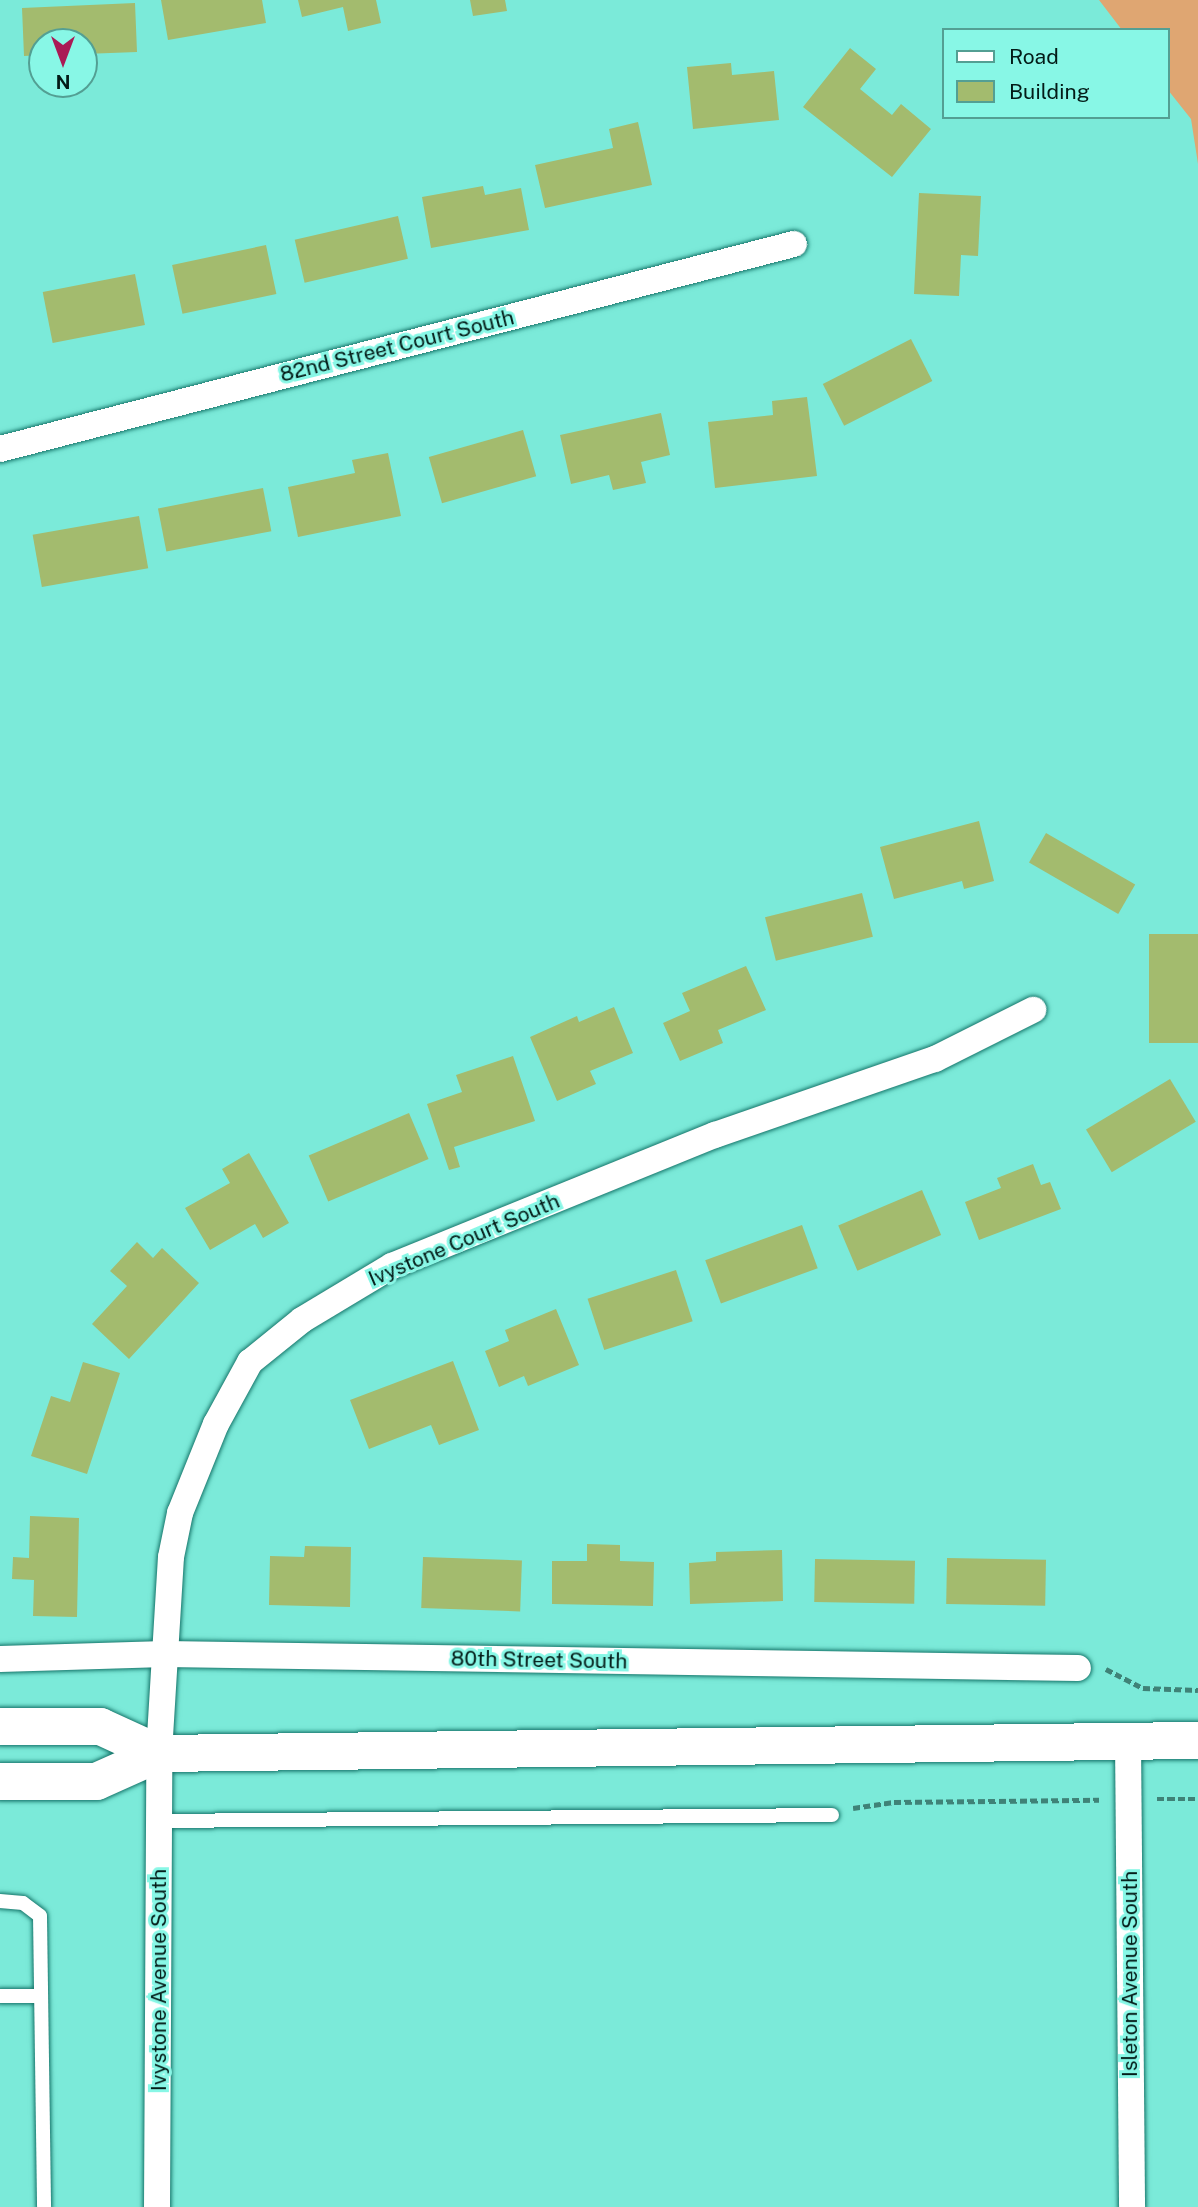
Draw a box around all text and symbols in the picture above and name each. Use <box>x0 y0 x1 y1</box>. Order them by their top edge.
north arrow <box>28 28 98 98</box>
legend <box>942 28 1170 119</box>
text: Road <box>1009 44 1059 69</box>
text: N <box>56 71 70 93</box>
text: Building <box>1009 79 1090 104</box>
street label: 82nd Street Court South <box>277 305 517 387</box>
street label: Ivystone Court South <box>365 1188 563 1292</box>
street label: 80th Street South <box>451 1646 627 1674</box>
street label: Ivystone Avenue South <box>146 1869 172 2091</box>
street label: Isleton Avenue South <box>1117 1871 1143 2077</box>

